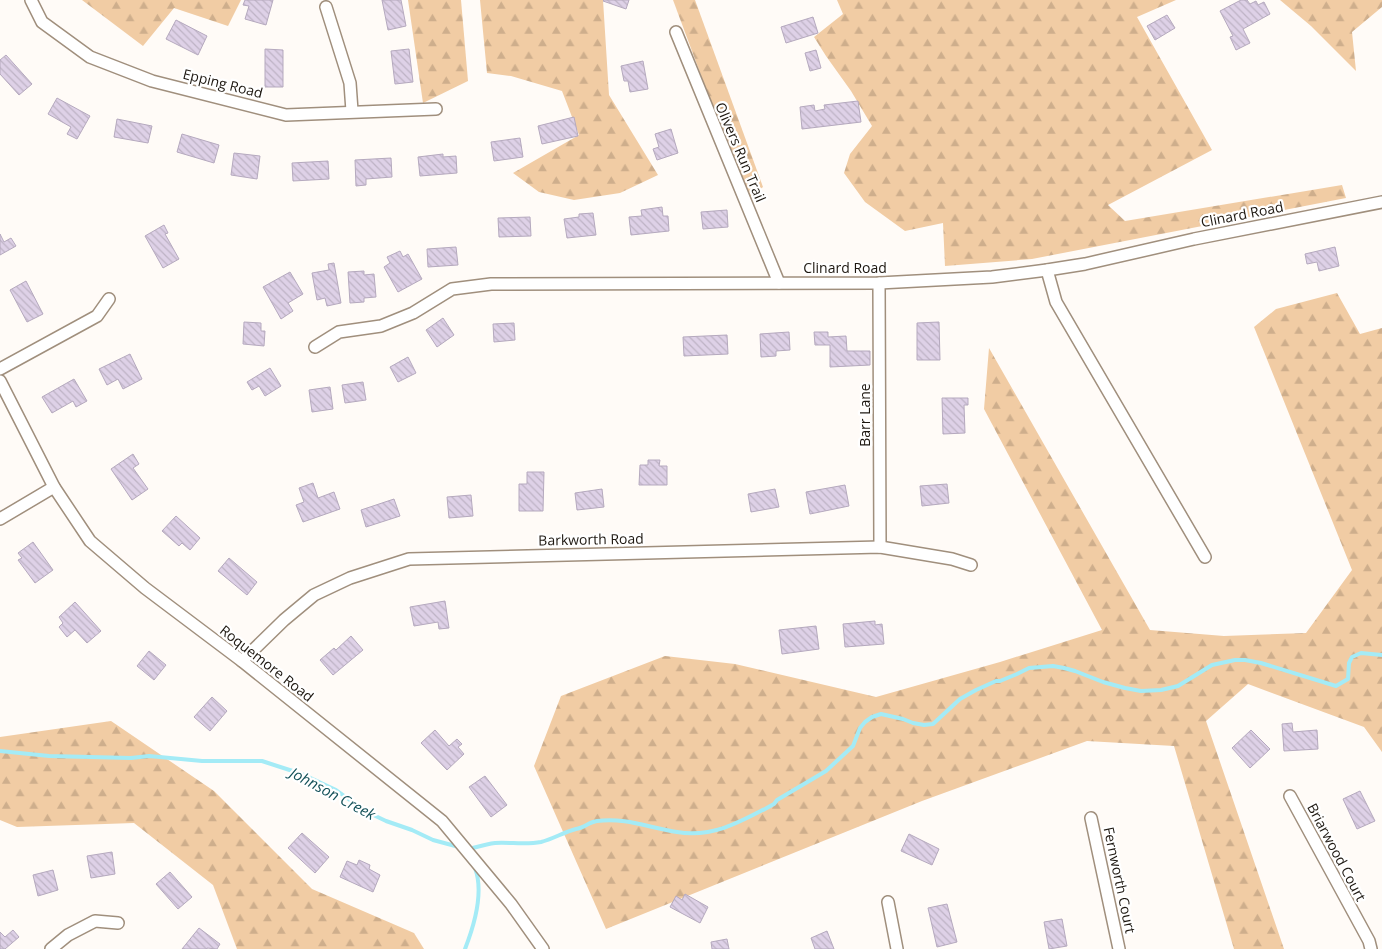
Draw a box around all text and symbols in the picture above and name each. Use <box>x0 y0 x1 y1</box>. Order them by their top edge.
street label: Epping Road <box>181 64 265 102</box>
street label: Olivers Run Trail <box>711 99 771 205</box>
street label: Clinard Road <box>1199 197 1285 231</box>
street label: Clinard Road <box>803 258 887 277</box>
street label: Barr Lane <box>855 383 874 447</box>
street label: Barkworth Road <box>538 529 644 549</box>
street label: Roquemore Road <box>216 620 318 706</box>
water label: Johnson Creek <box>284 761 380 824</box>
street label: Briarwood Court <box>1303 800 1371 904</box>
street label: Fernworth Court <box>1099 825 1141 935</box>

